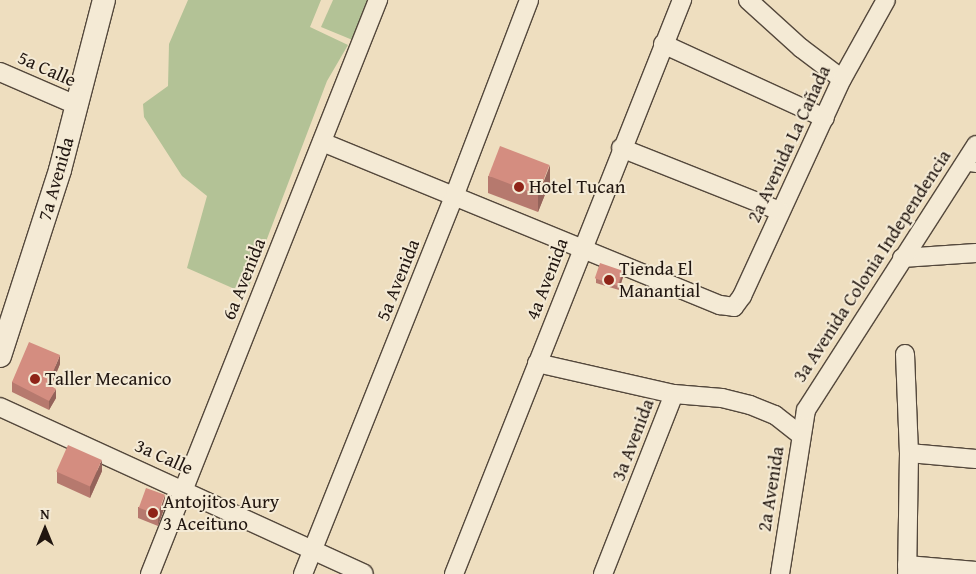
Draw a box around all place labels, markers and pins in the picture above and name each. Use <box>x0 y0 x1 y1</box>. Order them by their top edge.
place label: Hotel Tucan <box>529 176 625 198</box>
marker: Hotel Tucan <box>513 181 525 193</box>
place label: Tienda El Manantial <box>619 258 700 302</box>
marker: Tienda El Manantial <box>603 274 615 286</box>
place label: Taller Mecanico <box>45 368 172 390</box>
marker: Taller Mecanico <box>29 373 41 385</box>
place label: Antojitos Aury 3 Aceituno <box>163 491 279 535</box>
marker: Antojitos Aury 3 Aceituno <box>147 507 159 519</box>

